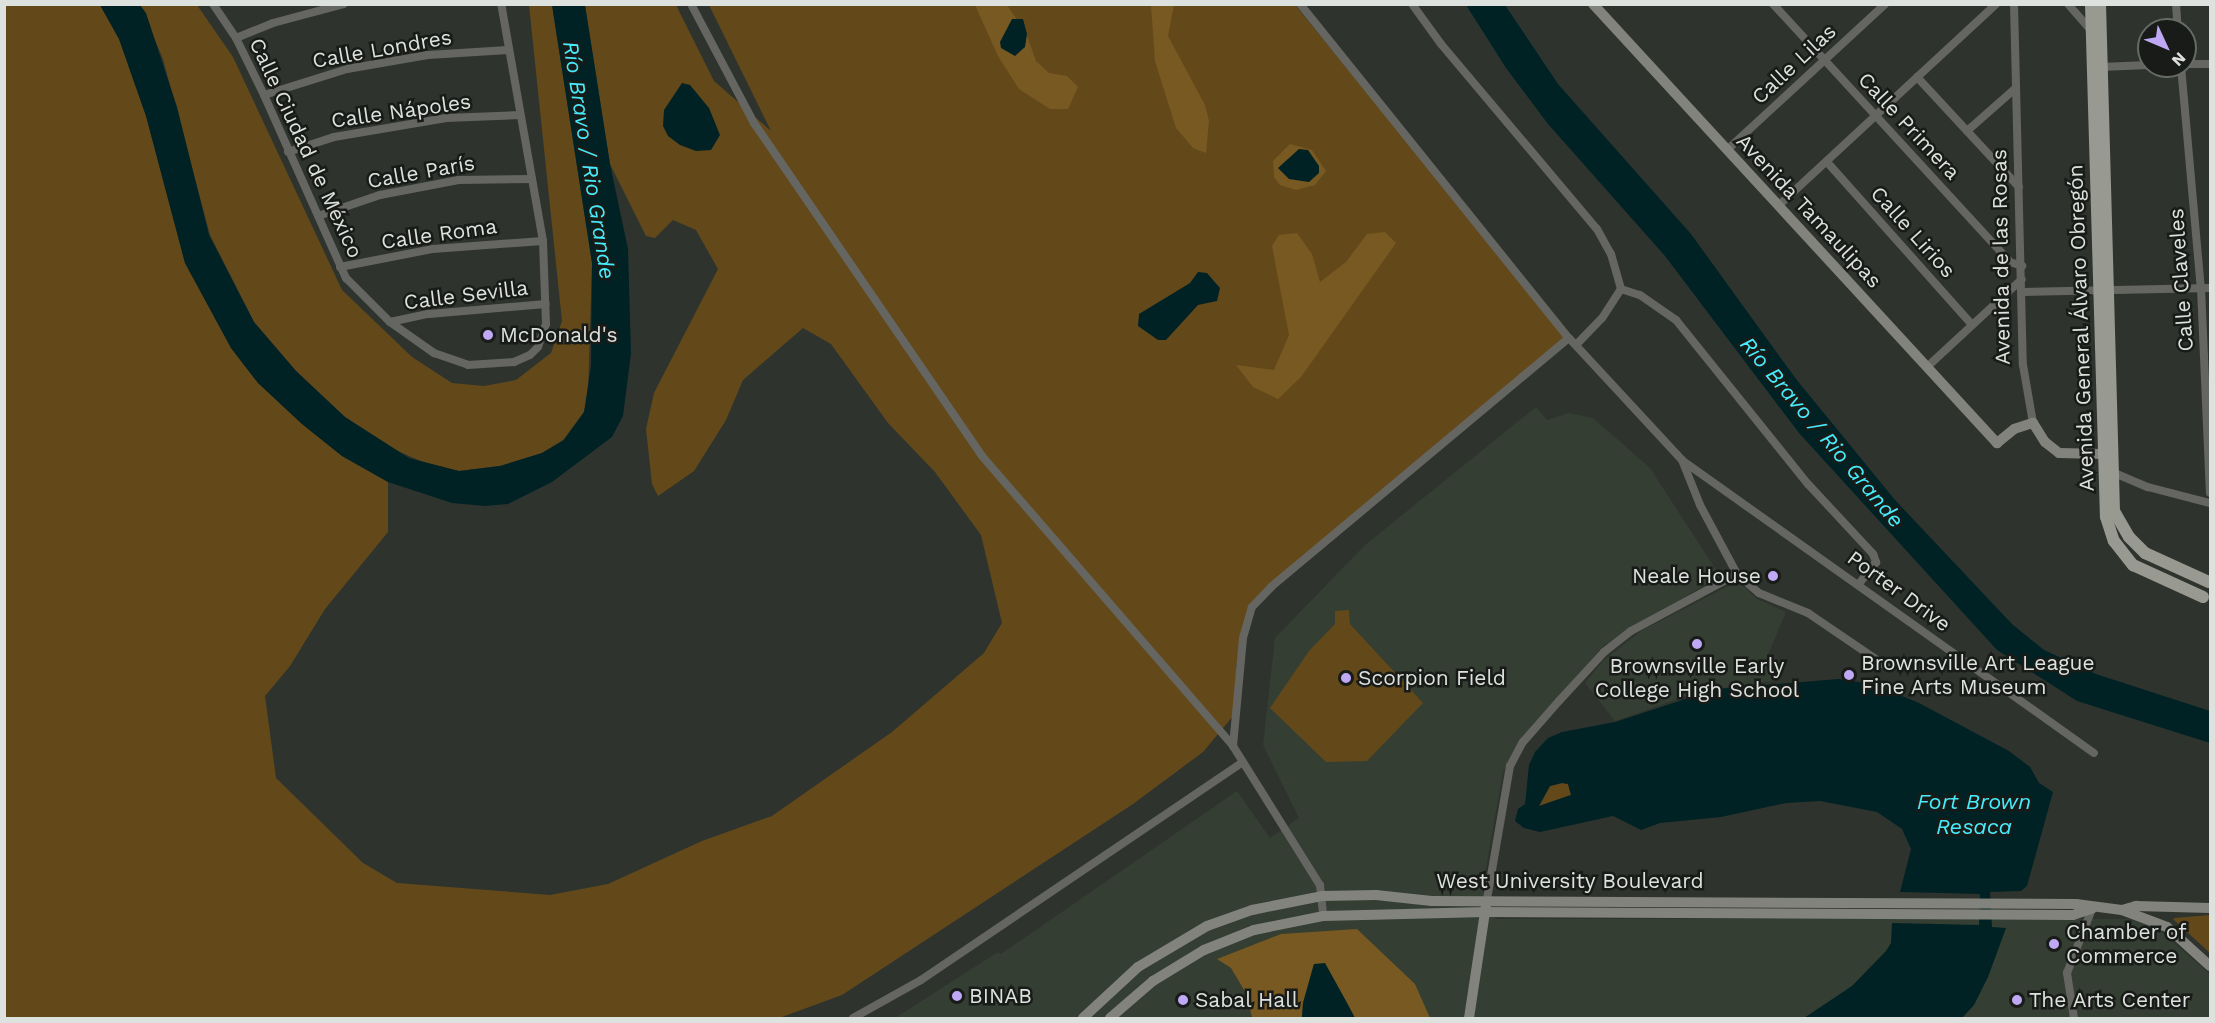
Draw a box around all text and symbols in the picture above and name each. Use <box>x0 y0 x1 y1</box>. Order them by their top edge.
north arrow <box>2137 18 2197 78</box>
street label: Calle Lilas <box>1747 19 1841 109</box>
street label: Calle Londres <box>310 24 454 74</box>
street label: Calle Ciudad de México <box>244 34 368 262</box>
water label: Río Bravo / Rio Grande <box>557 39 621 281</box>
text: N <box>2168 49 2190 70</box>
street label: Calle Primera <box>1853 67 1965 185</box>
street label: Calle Nápoles <box>329 89 473 133</box>
street label: Avenida Tamaulipas <box>1731 128 1887 294</box>
street label: Avenida de las Rosas <box>1987 149 2015 365</box>
street label: Calle París <box>365 150 477 194</box>
street label: Avenida General Álvaro Obregón <box>2063 163 2099 493</box>
street label: Calle Lirios <box>1865 181 1961 283</box>
street label: Calle Claveles <box>2163 208 2199 352</box>
street label: Calle Roma <box>380 213 498 255</box>
street label: Calle Sevilla <box>402 275 530 315</box>
place label: McDonald's <box>500 322 617 348</box>
marker: McDonald's <box>481 328 495 342</box>
water label: Río Bravo / Rio Grande <box>1734 331 1910 533</box>
street label: Porter Drive <box>1842 545 1956 637</box>
place label: Neale House <box>1632 563 1761 589</box>
marker: Neale House <box>1766 569 1780 583</box>
marker: Brownsville Early College High School <box>1690 637 1704 651</box>
place label: Brownsville Art League Fine Arts Museum <box>1861 650 2095 700</box>
place label: Brownsville Early College High School <box>1595 653 1799 703</box>
place label: Scorpion Field <box>1358 665 1506 691</box>
marker: Brownsville Art League Fine Arts Museum <box>1842 668 1856 682</box>
marker: Scorpion Field <box>1339 671 1353 685</box>
water label: Fort Brown Resaca <box>1917 788 2031 840</box>
street label: West University Boulevard <box>1436 868 1704 894</box>
place label: Chamber of Commerce <box>2066 919 2187 969</box>
marker: Chamber of Commerce <box>2047 937 2061 951</box>
place label: BINAB <box>969 983 1032 1009</box>
place label: Sabal Hall <box>1195 987 1299 1013</box>
place label: The Arts Center <box>2029 987 2191 1013</box>
marker: BINAB <box>950 989 964 1003</box>
marker: Sabal Hall <box>1176 993 1190 1007</box>
marker: The Arts Center <box>2010 993 2024 1007</box>

